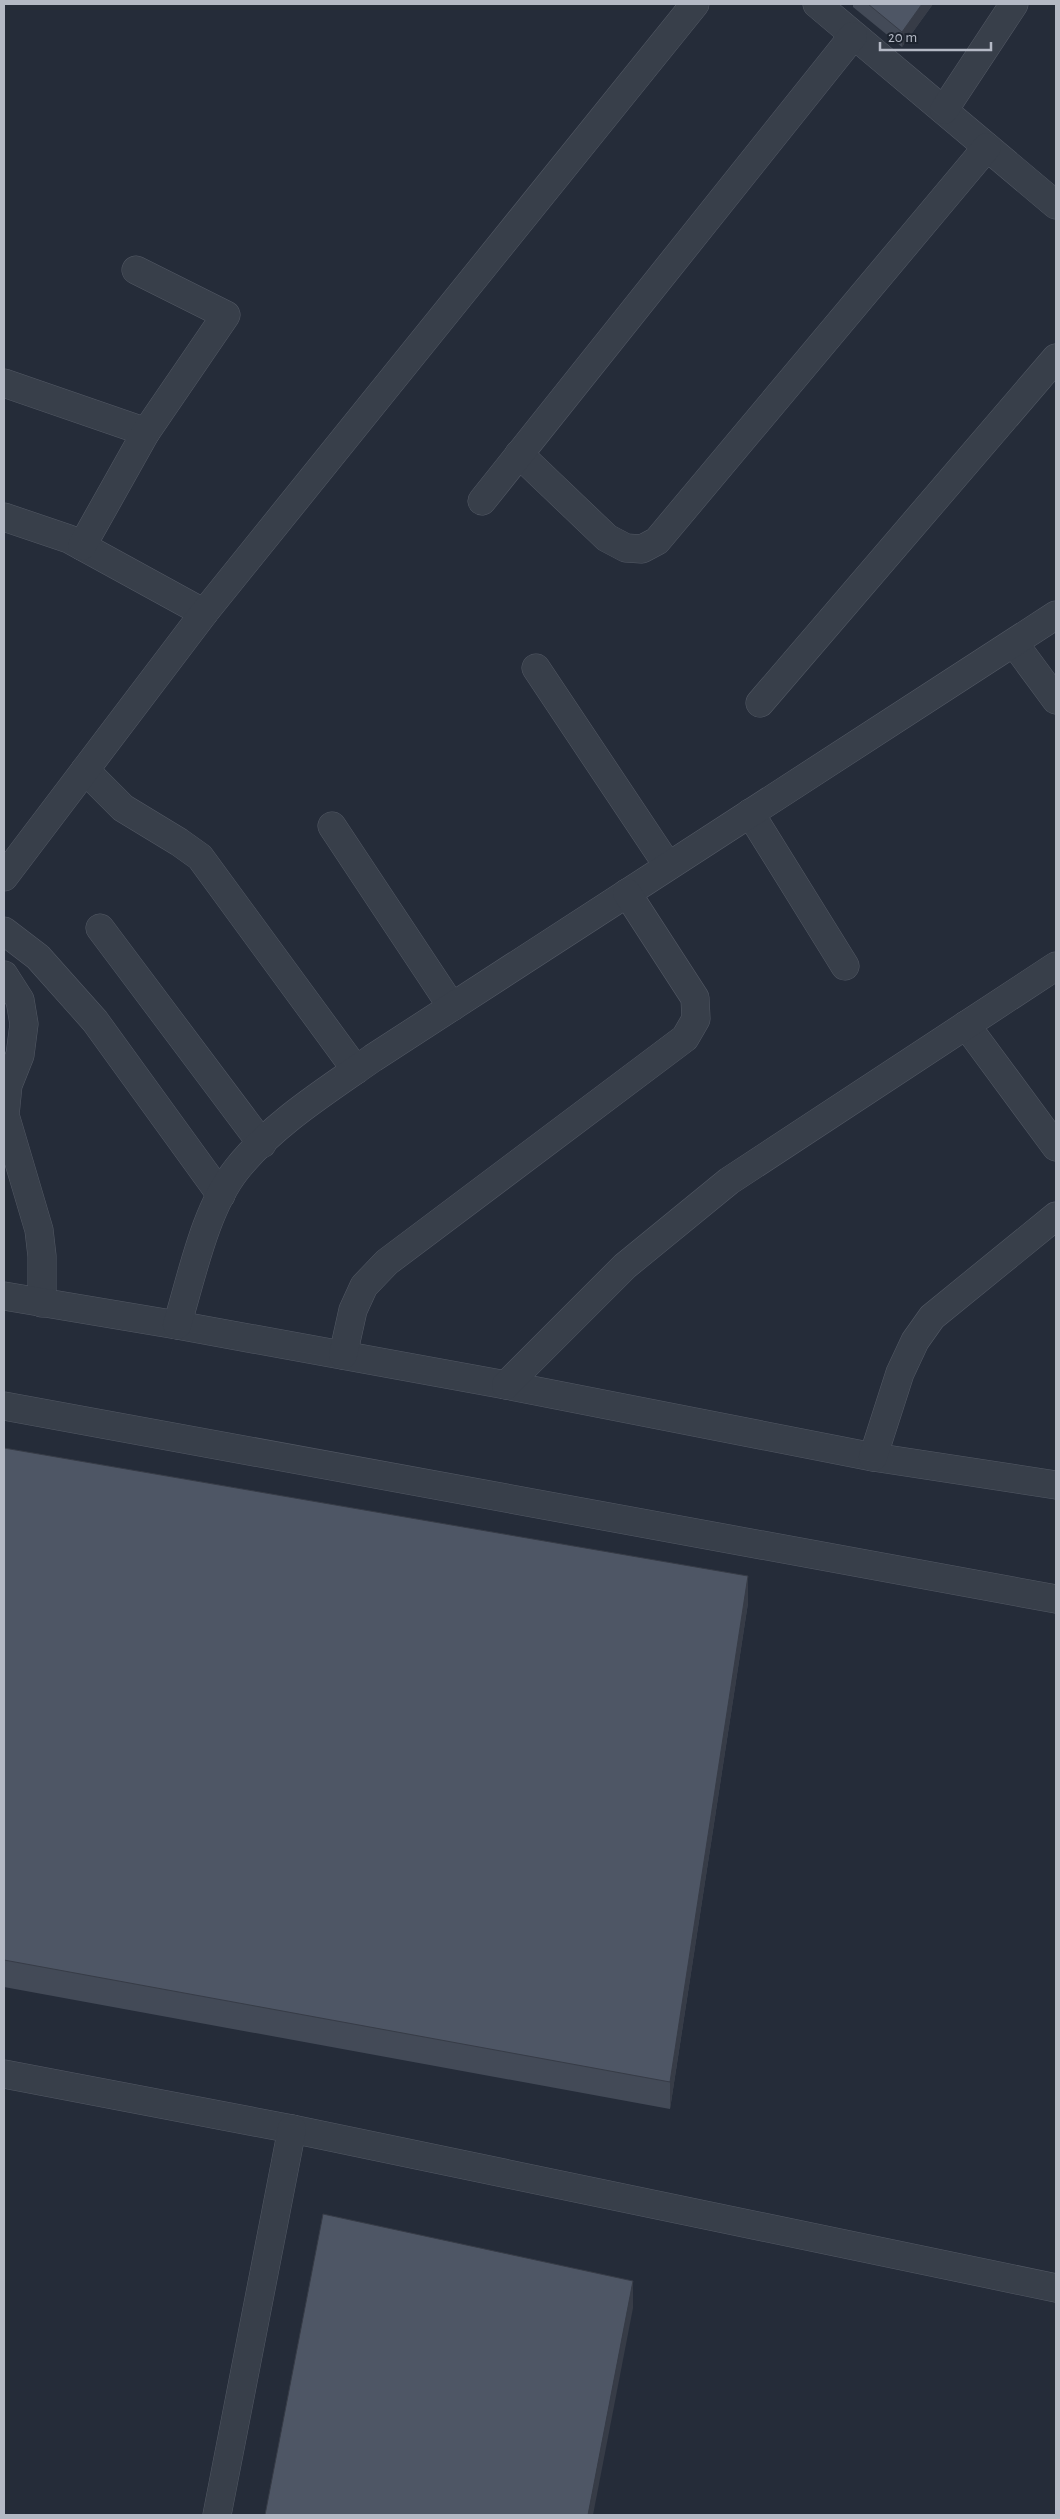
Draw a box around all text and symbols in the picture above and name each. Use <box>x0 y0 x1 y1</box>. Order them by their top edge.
scale bar <box>880 20 991 52</box>
text: 20 m <box>888 30 917 45</box>

